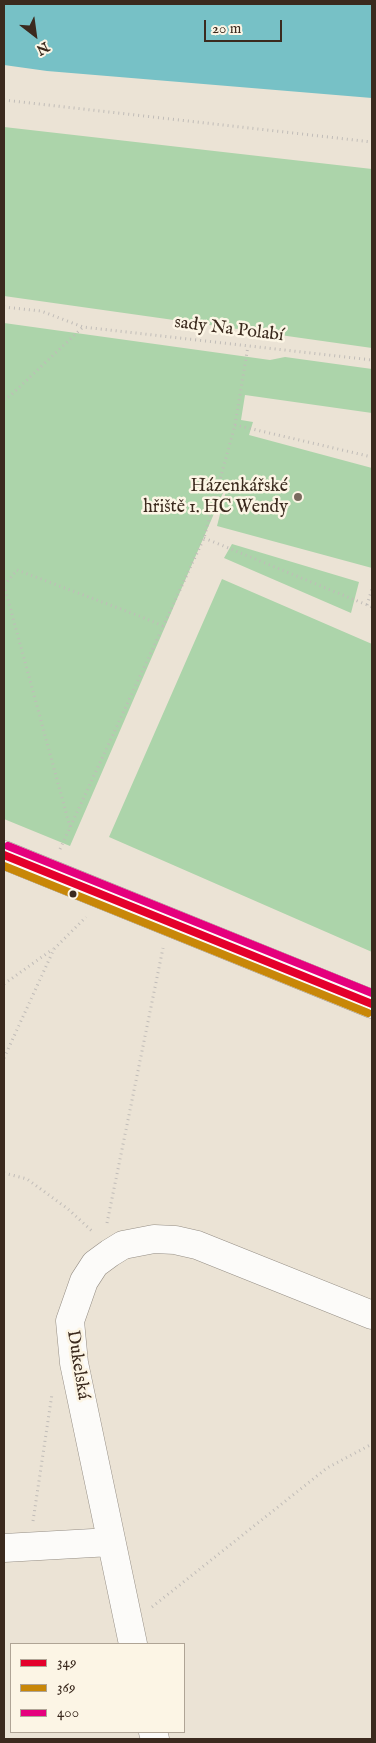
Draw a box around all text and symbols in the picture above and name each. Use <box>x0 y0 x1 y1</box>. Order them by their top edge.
north arrow <box>10 10 60 60</box>
scale bar <box>206 10 284 42</box>
text: 20 m <box>212 19 241 38</box>
text: N <box>33 37 52 59</box>
street label: sady Na Polabí <box>173 313 285 347</box>
place label: Házenkářské hřiště 1. HC Wendy <box>143 476 288 518</box>
marker: Házenkářské hřiště 1. HC Wendy <box>292 491 304 503</box>
unlabelled marker <box>68 889 78 899</box>
street label: Dukelská <box>61 1329 93 1401</box>
legend <box>10 1643 185 1733</box>
text: 349 <box>57 1653 77 1672</box>
text: 369 <box>57 1678 75 1697</box>
text: 400 <box>57 1703 79 1722</box>

